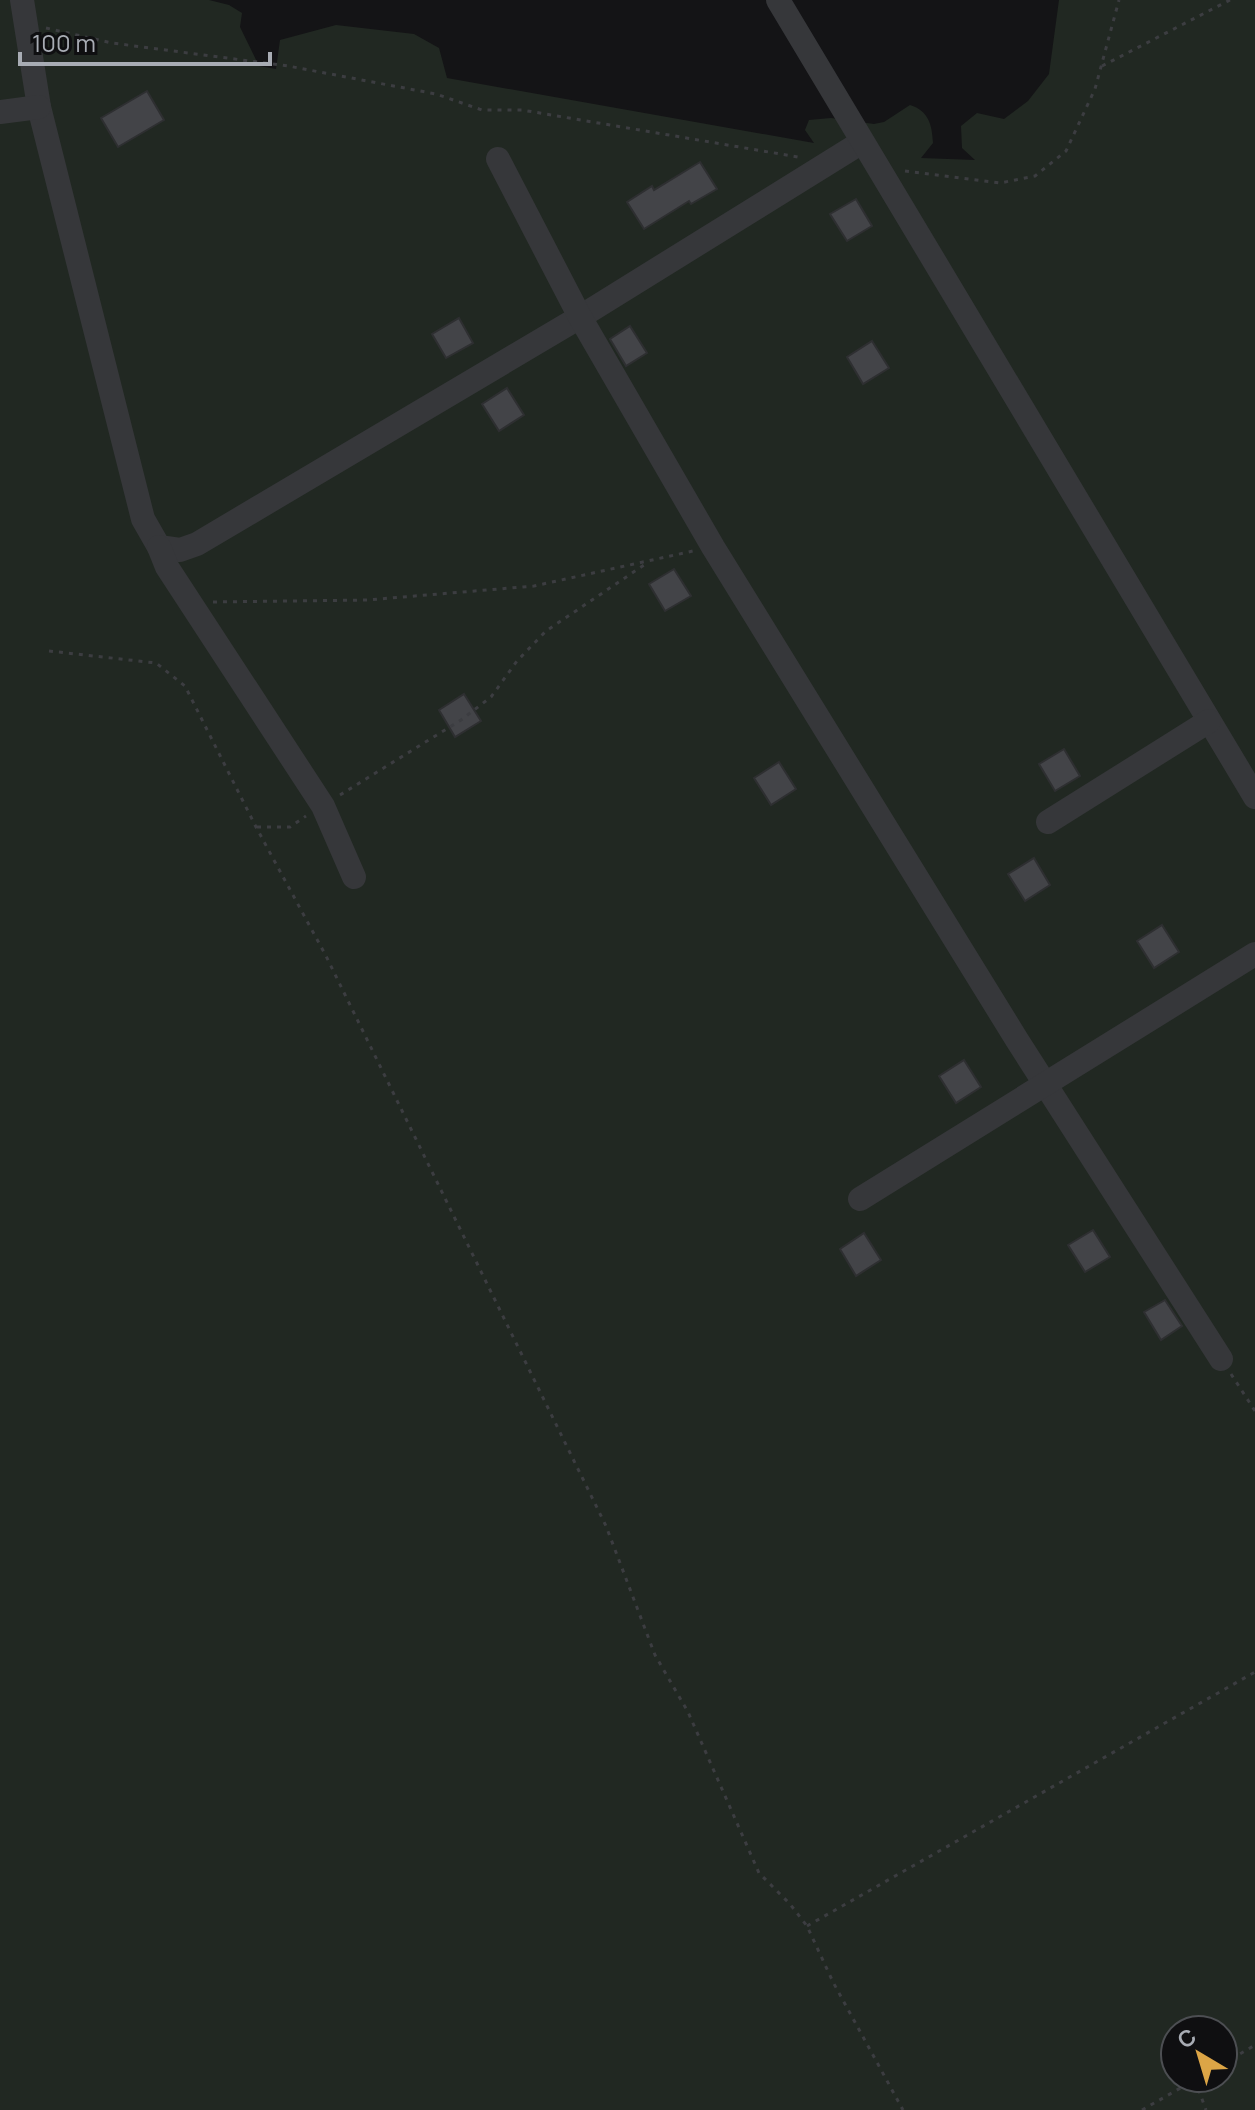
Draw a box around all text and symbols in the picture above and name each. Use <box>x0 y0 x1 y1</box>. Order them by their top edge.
scale bar <box>20 16 270 66</box>
text: 100 m <box>32 26 96 59</box>
north arrow <box>1159 2014 1239 2094</box>
text: С <box>1171 2021 1202 2055</box>

